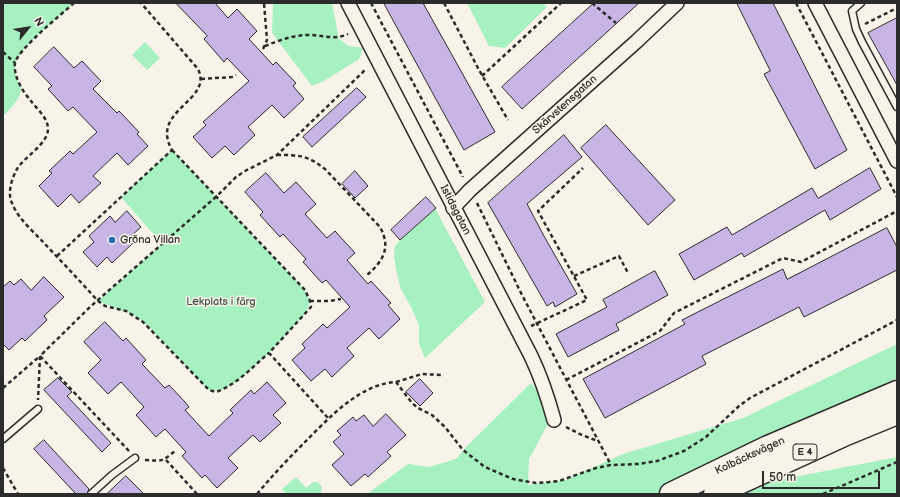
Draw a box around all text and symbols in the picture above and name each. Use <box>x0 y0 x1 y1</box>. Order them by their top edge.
north arrow <box>8 8 48 48</box>
text: N <box>31 15 47 29</box>
street label: Skärvstensgatan <box>530 73 600 137</box>
street label: Istidsgatan <box>437 183 473 237</box>
place label: Gröna Villan <box>120 233 180 247</box>
marker: Gröna Villan <box>107 235 117 245</box>
park label: Lekplats i färg <box>186 295 256 309</box>
street label: Kolbäcksvägen <box>713 434 787 478</box>
road number: E 4 <box>793 444 817 460</box>
scale bar <box>764 463 882 489</box>
text: 50 m <box>769 470 796 485</box>

